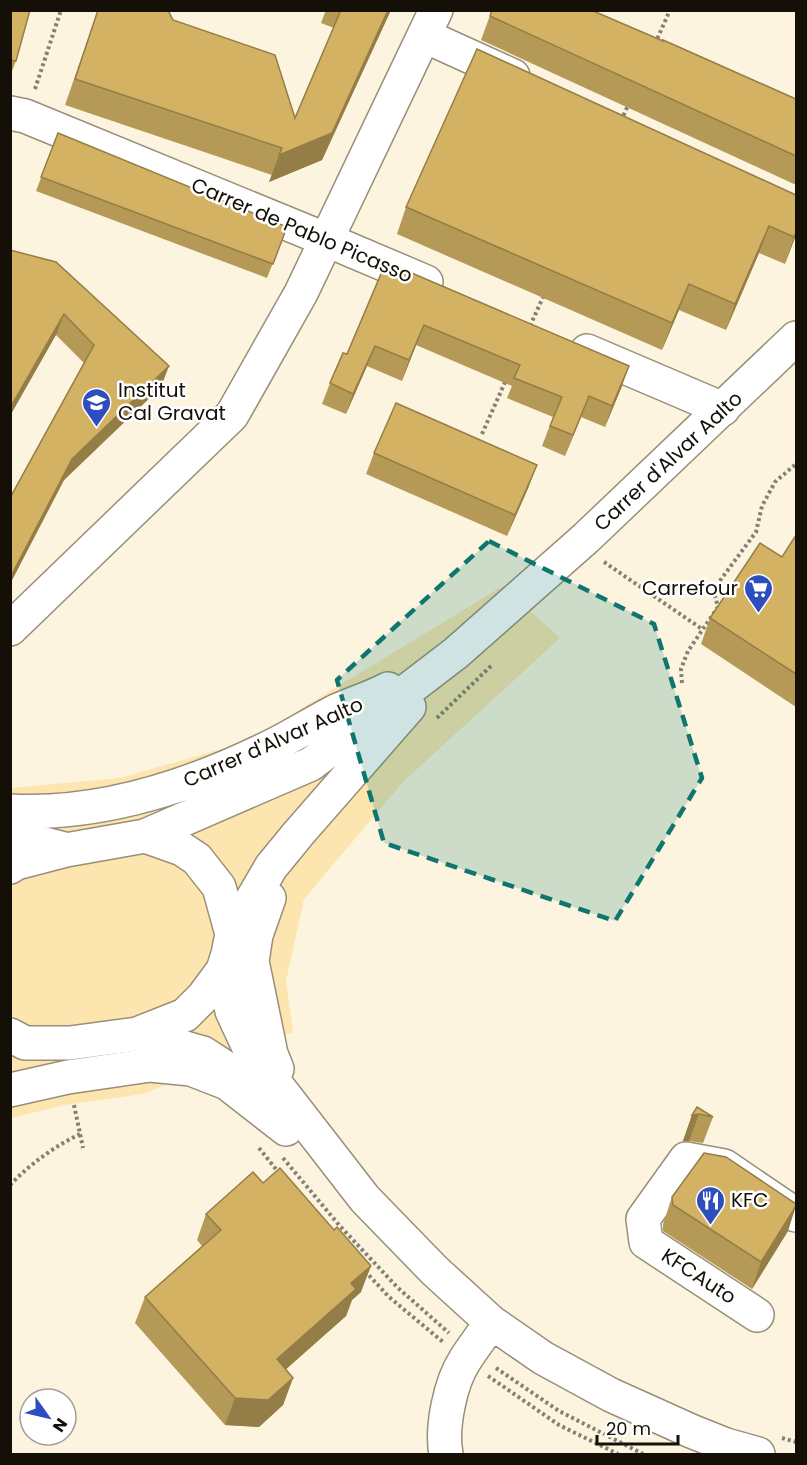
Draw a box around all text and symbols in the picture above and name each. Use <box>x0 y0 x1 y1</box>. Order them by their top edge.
street label: Carrer de Pablo Picasso <box>187 171 417 289</box>
place label: Institut Cal Gravat <box>118 376 226 427</box>
street label: Carrer d'Alvar Aalto <box>588 385 748 537</box>
school or university icon: Institut Cal Gravat <box>81 386 113 428</box>
supermarket icon: Carrefour <box>743 572 775 614</box>
place label: Carrefour <box>642 574 738 602</box>
street label: Carrer d'Alvar Aalto <box>179 690 367 794</box>
restaurant icon: KFC <box>694 1184 726 1226</box>
place label: KFC <box>731 1186 769 1214</box>
street label: KFCAuto <box>656 1241 742 1311</box>
north arrow <box>18 1387 78 1447</box>
scale bar <box>597 1408 678 1446</box>
text: N <box>47 1414 73 1437</box>
text: 20 m <box>606 1416 651 1441</box>

